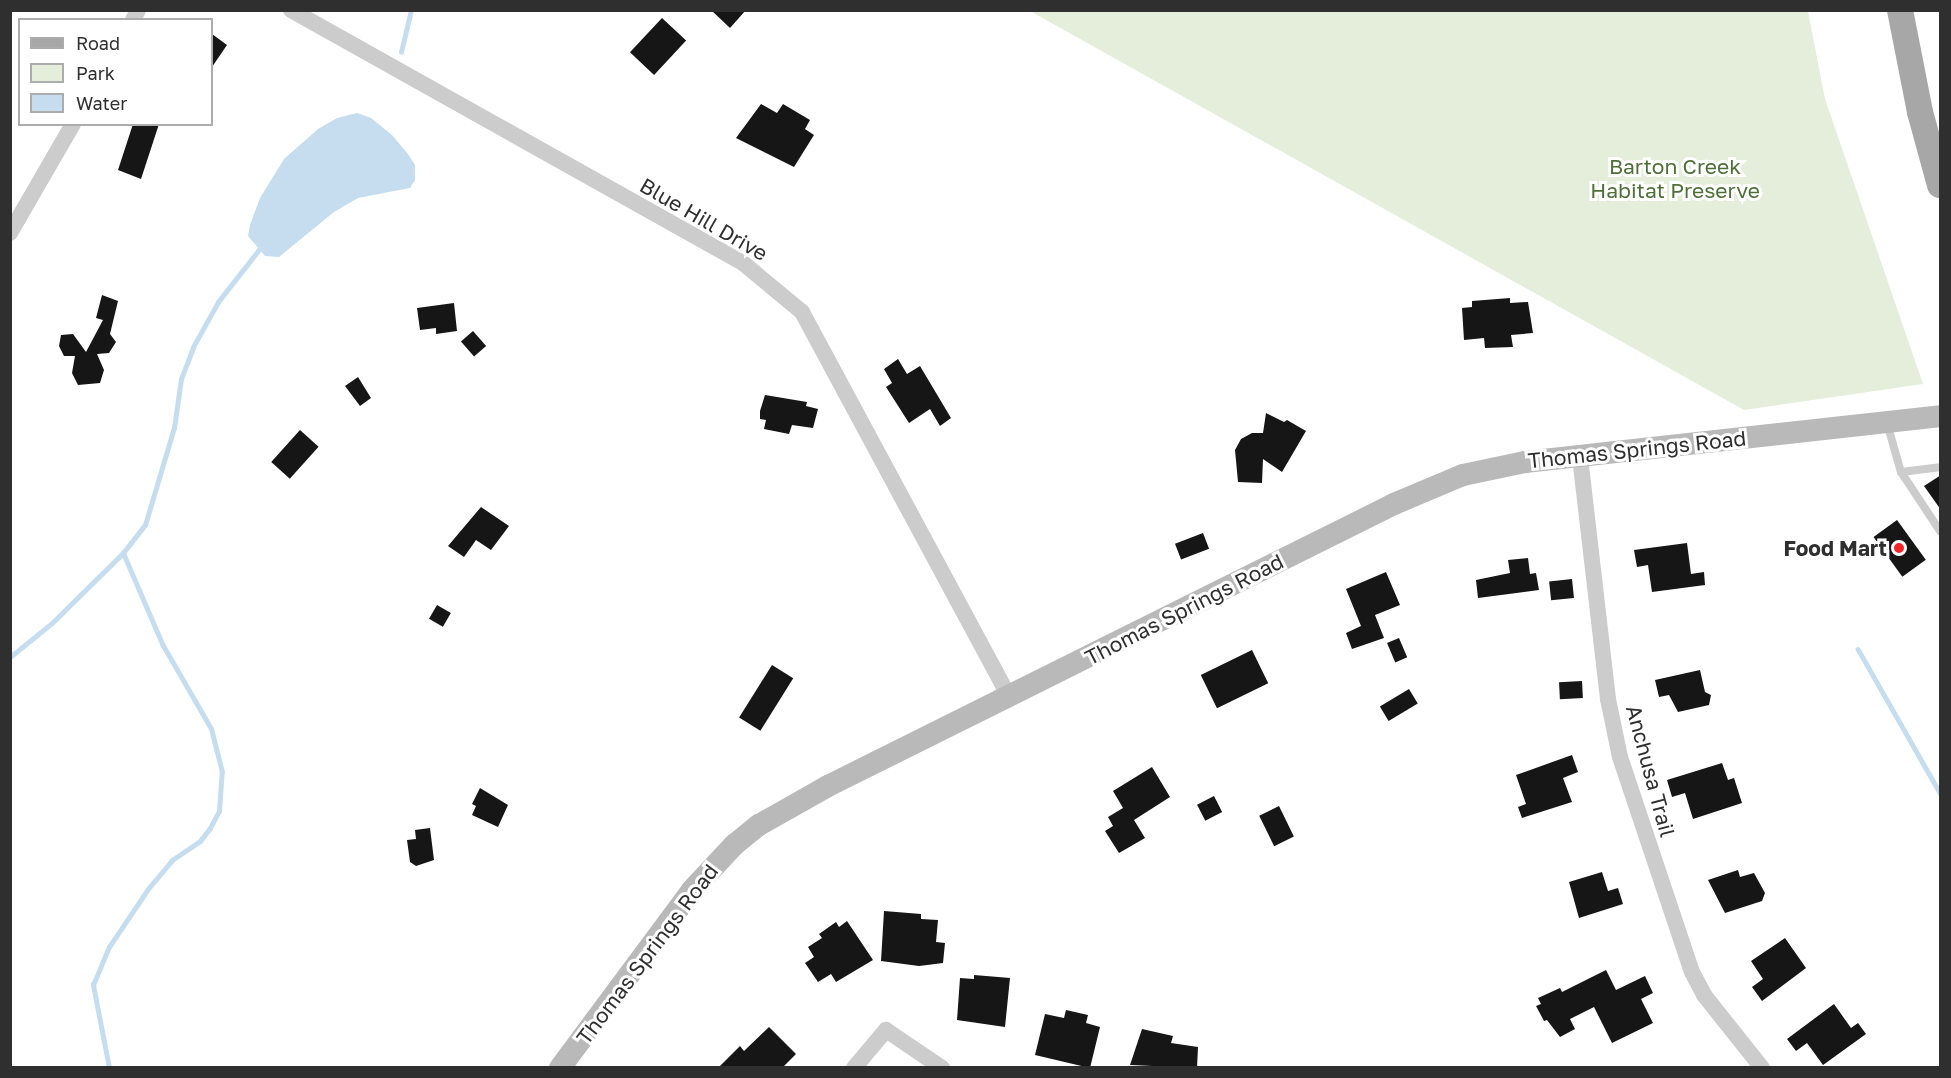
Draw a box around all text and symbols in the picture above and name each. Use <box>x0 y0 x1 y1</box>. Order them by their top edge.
legend <box>18 18 213 126</box>
text: Road <box>76 32 120 54</box>
text: Park <box>76 62 115 84</box>
text: Water <box>76 92 127 114</box>
park label: Barton Creek Habitat Preserve <box>1590 153 1760 203</box>
street label: Blue Hill Drive <box>636 172 772 266</box>
street label: Thomas Springs Road <box>1527 425 1747 473</box>
place label: Food Mart <box>1783 535 1887 561</box>
marker: Food Mart <box>1892 541 1906 555</box>
street label: Thomas Springs Road <box>1081 548 1287 670</box>
street label: Anchusa Trail <box>1621 702 1681 840</box>
street label: Thomas Springs Road <box>571 859 723 1049</box>

